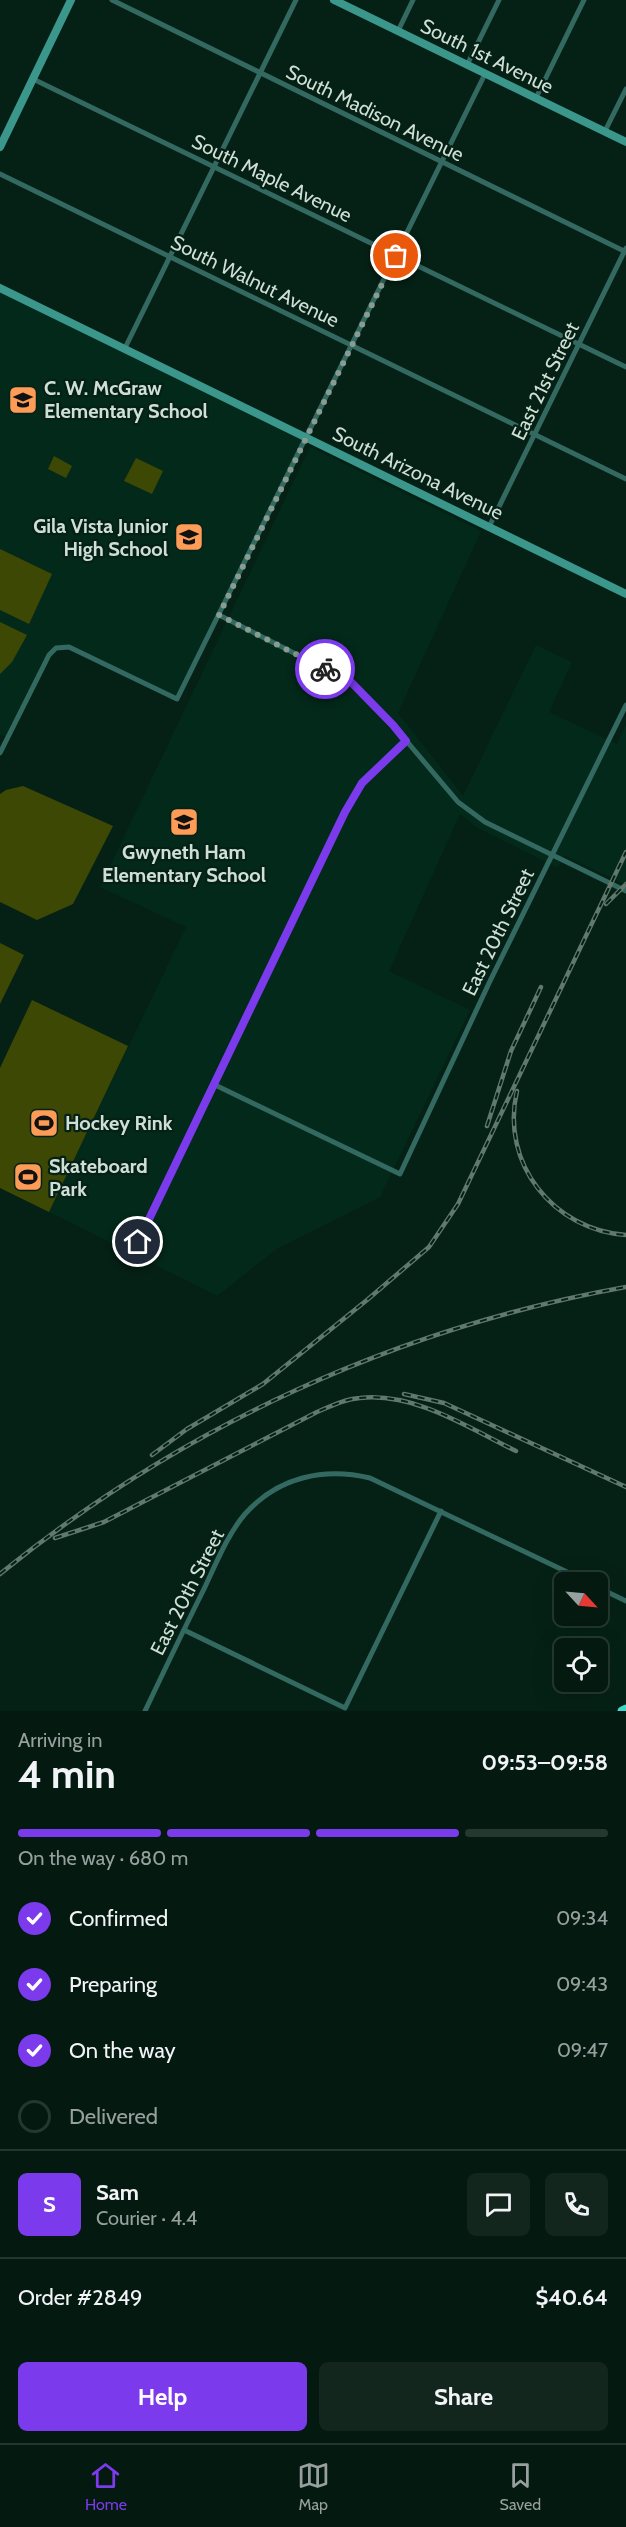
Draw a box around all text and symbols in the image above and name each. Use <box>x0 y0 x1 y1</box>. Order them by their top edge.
street label: South 1st Avenue <box>417 13 557 99</box>
street label: South Madison Avenue <box>282 60 468 166</box>
street label: South Maple Avenue <box>188 129 356 227</box>
street label: South Walnut Avenue <box>167 230 343 332</box>
pin <box>370 230 421 281</box>
icon: bag <box>379 239 412 272</box>
street label: East 21st Street <box>506 318 584 444</box>
place label: C. W. McGraw Elementary School <box>44 376 208 423</box>
school or university icon: C. W. McGraw Elementary School <box>7 384 39 416</box>
street label: South Arizona Avenue <box>329 421 507 525</box>
place label: Gila Vista Junior High School <box>33 514 168 561</box>
school or university icon: Gila Vista Junior High School <box>173 521 205 553</box>
courier <box>295 639 355 699</box>
icon: bike <box>309 653 342 686</box>
school or university icon: Gwyneth Ham Elementary School <box>168 806 200 838</box>
place label: Gwyneth Ham Elementary School <box>102 840 266 887</box>
street label: East 20th Street <box>457 864 539 999</box>
sports icon: Hockey Rink <box>28 1107 60 1139</box>
place label: Hockey Rink <box>65 1111 173 1135</box>
place label: Skateboard Park <box>49 1154 148 1201</box>
sports icon: Skateboard Park <box>12 1161 44 1193</box>
pin <box>112 1216 163 1267</box>
icon: home <box>121 1225 154 1258</box>
street label: East 20th Street <box>145 1525 229 1659</box>
north arrow <box>554 1572 608 1626</box>
map controls <box>554 1572 608 1692</box>
button: locate <box>554 1638 608 1692</box>
text: Arriving in <box>18 1728 102 1752</box>
text: 09:53–09:58 <box>482 1749 608 1776</box>
text: 4 min <box>18 1750 116 1798</box>
text: On the way · 680 m <box>18 1846 188 1870</box>
icon: check <box>18 1902 51 1935</box>
text: Confirmed <box>69 1905 168 1932</box>
text: 09:34 <box>556 1906 608 1930</box>
icon: check <box>18 1968 51 2001</box>
text: Preparing <box>69 1971 157 1998</box>
text: 09:43 <box>556 1972 608 1996</box>
icon: check <box>18 2034 51 2067</box>
text: On the way <box>69 2037 176 2064</box>
text: 09:47 <box>557 2038 608 2062</box>
text: Delivered <box>69 2103 158 2130</box>
button: chat <box>467 2173 530 2236</box>
button: phone <box>545 2173 608 2236</box>
text: Sam <box>96 2179 139 2206</box>
text: S <box>43 2191 56 2218</box>
text: Courier · 4.4 <box>96 2206 197 2230</box>
text: Order #2849 <box>18 2284 142 2311</box>
text: $40.64 <box>535 2284 608 2311</box>
button: Help <box>18 2362 307 2431</box>
button: Share <box>319 2362 608 2431</box>
tab: Home <box>85 2459 127 2514</box>
tab: Map <box>297 2459 330 2514</box>
tab: Saved <box>500 2459 541 2514</box>

